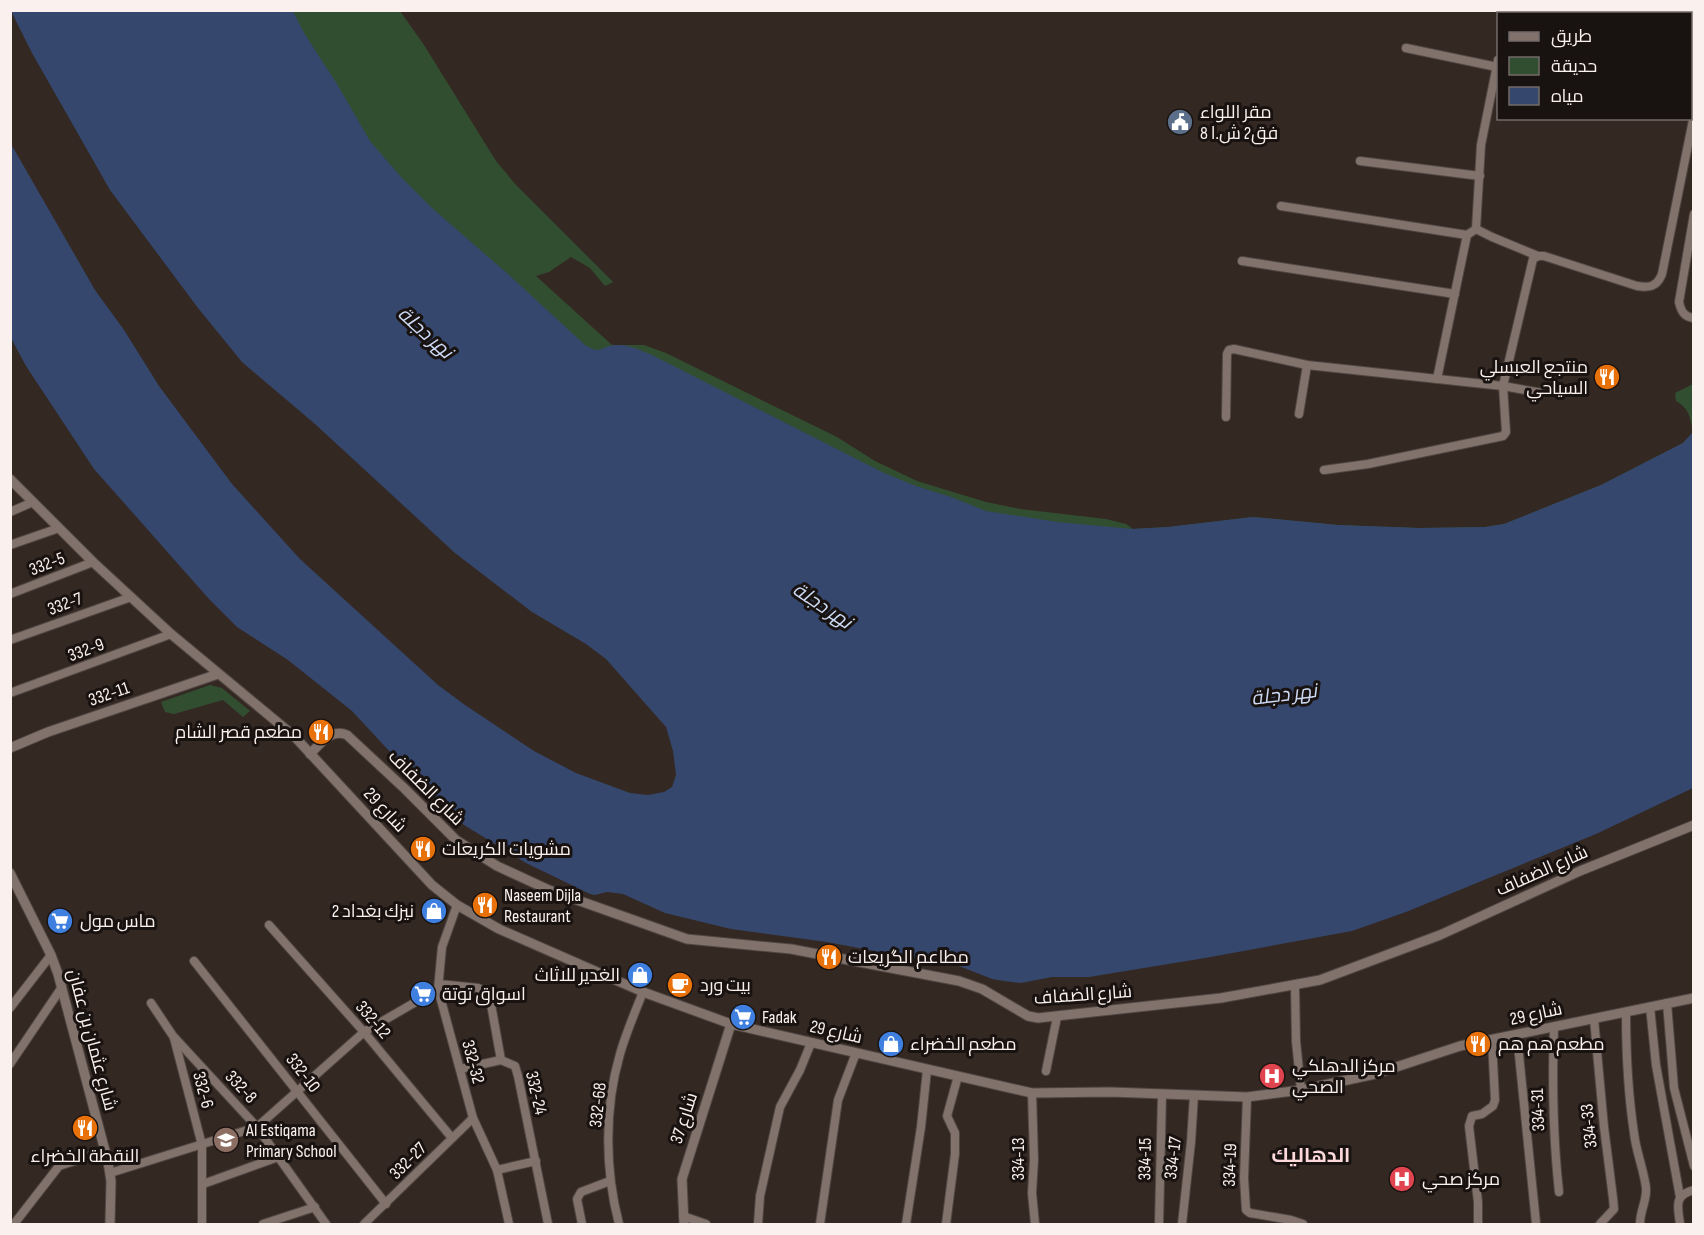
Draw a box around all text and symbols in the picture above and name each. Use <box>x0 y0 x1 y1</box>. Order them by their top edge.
legend <box>1497 12 1692 120</box>
text: طريق <box>1551 26 1592 48</box>
text: حديقة <box>1551 56 1597 77</box>
text: مياه <box>1551 86 1584 107</box>
place label: مقر اللواء 8 فق2 ش.ا <box>1200 102 1278 145</box>
public building icon: مقر اللواء 8 فق2 ش.ا <box>1165 107 1195 137</box>
water label: نهر دجلة <box>392 302 460 366</box>
place label: منتجع العبسلي السياحي <box>1480 357 1588 402</box>
restaurant icon: منتجع العبسلي السياحي <box>1592 362 1622 392</box>
street label: 332-5 <box>26 548 68 580</box>
water label: نهر دجلة <box>788 578 858 636</box>
street label: 332-7 <box>45 588 86 620</box>
street label: 332-9 <box>65 634 107 666</box>
street label: 332-11 <box>86 677 133 711</box>
water label: نهر دجلة <box>1250 679 1321 711</box>
restaurant icon: مطعم قصر الشام <box>306 717 336 747</box>
place label: مطعم قصر الشام <box>175 722 302 744</box>
street label: شارع الضفاف <box>383 746 468 831</box>
street label: شارع 29 <box>358 783 411 837</box>
restaurant icon: مشويات الكريعات <box>408 834 438 864</box>
place label: مشويات الكريعات <box>442 839 571 860</box>
street label: شارع الضفاف <box>1493 841 1592 901</box>
place label: Naseem Dijla Restaurant <box>504 885 581 927</box>
restaurant icon: Naseem Dijla Restaurant <box>470 890 500 920</box>
shop icon: نيزك بغداد 2 <box>419 896 449 926</box>
place label: نيزك بغداد 2 <box>332 901 414 922</box>
supermarket icon: ماس مول <box>45 906 75 936</box>
place label: ماس مول <box>80 911 155 932</box>
restaurant icon: مطاعم الگريعات <box>814 942 844 972</box>
place label: مطاعم الگريعات <box>848 947 969 969</box>
shop icon: الغدير للاثاث <box>625 960 655 990</box>
place label: الغدير للاثاث <box>535 965 620 986</box>
street label: شارع عثمان بن عفان <box>62 967 121 1113</box>
cafe icon: بيت ورد <box>665 970 695 1000</box>
place label: بيت ورد <box>700 975 751 996</box>
supermarket icon: اسواق توتة <box>408 979 438 1009</box>
street label: شارع الضفاف <box>1033 981 1133 1010</box>
place label: اسواق توتة <box>442 984 526 1006</box>
street label: 332-12 <box>351 997 395 1043</box>
street label: شارع 29 <box>1508 998 1564 1031</box>
supermarket icon: Fadak <box>728 1002 758 1032</box>
place label: Fadak <box>762 1007 797 1028</box>
street label: شارع 29 <box>808 1016 864 1049</box>
shop icon: مطعم الخضراء <box>876 1029 906 1059</box>
restaurant icon: مطعم هم هم <box>1463 1029 1493 1059</box>
place label: مطعم الخضراء <box>910 1034 1017 1056</box>
place label: مطعم هم هم <box>1498 1034 1604 1056</box>
street label: 332-32 <box>457 1038 489 1086</box>
street label: 332-10 <box>281 1049 325 1097</box>
place label: مركز الدهلكي الصحي <box>1292 1056 1396 1101</box>
hospital icon: مركز الدهلكي الصحي <box>1257 1061 1287 1091</box>
street label: 332-8 <box>221 1066 261 1108</box>
street label: 332-6 <box>188 1069 218 1111</box>
street label: 332-24 <box>521 1069 551 1117</box>
street label: 332-68 <box>585 1081 611 1128</box>
street label: 334-31 <box>1527 1087 1549 1132</box>
street label: شارع 37 <box>666 1090 703 1147</box>
street label: 334-33 <box>1576 1103 1602 1149</box>
restaurant icon: النقطة الخضراء <box>70 1113 100 1143</box>
place label: Al Estiqama Primary School <box>245 1120 337 1162</box>
school or university icon: Al Estiqama Primary School <box>211 1125 241 1155</box>
street label: 334-17 <box>1160 1135 1186 1180</box>
street label: 334-13 <box>1008 1137 1029 1181</box>
street label: 334-15 <box>1134 1137 1156 1181</box>
street label: 332-27 <box>385 1138 431 1184</box>
street label: 334-19 <box>1219 1143 1241 1187</box>
district label: الدهاليك <box>1272 1144 1350 1168</box>
place label: النقطة الخضراء <box>31 1146 139 1167</box>
hospital icon: مركز صحي <box>1387 1164 1417 1194</box>
place label: مركز صحي <box>1422 1169 1500 1193</box>

